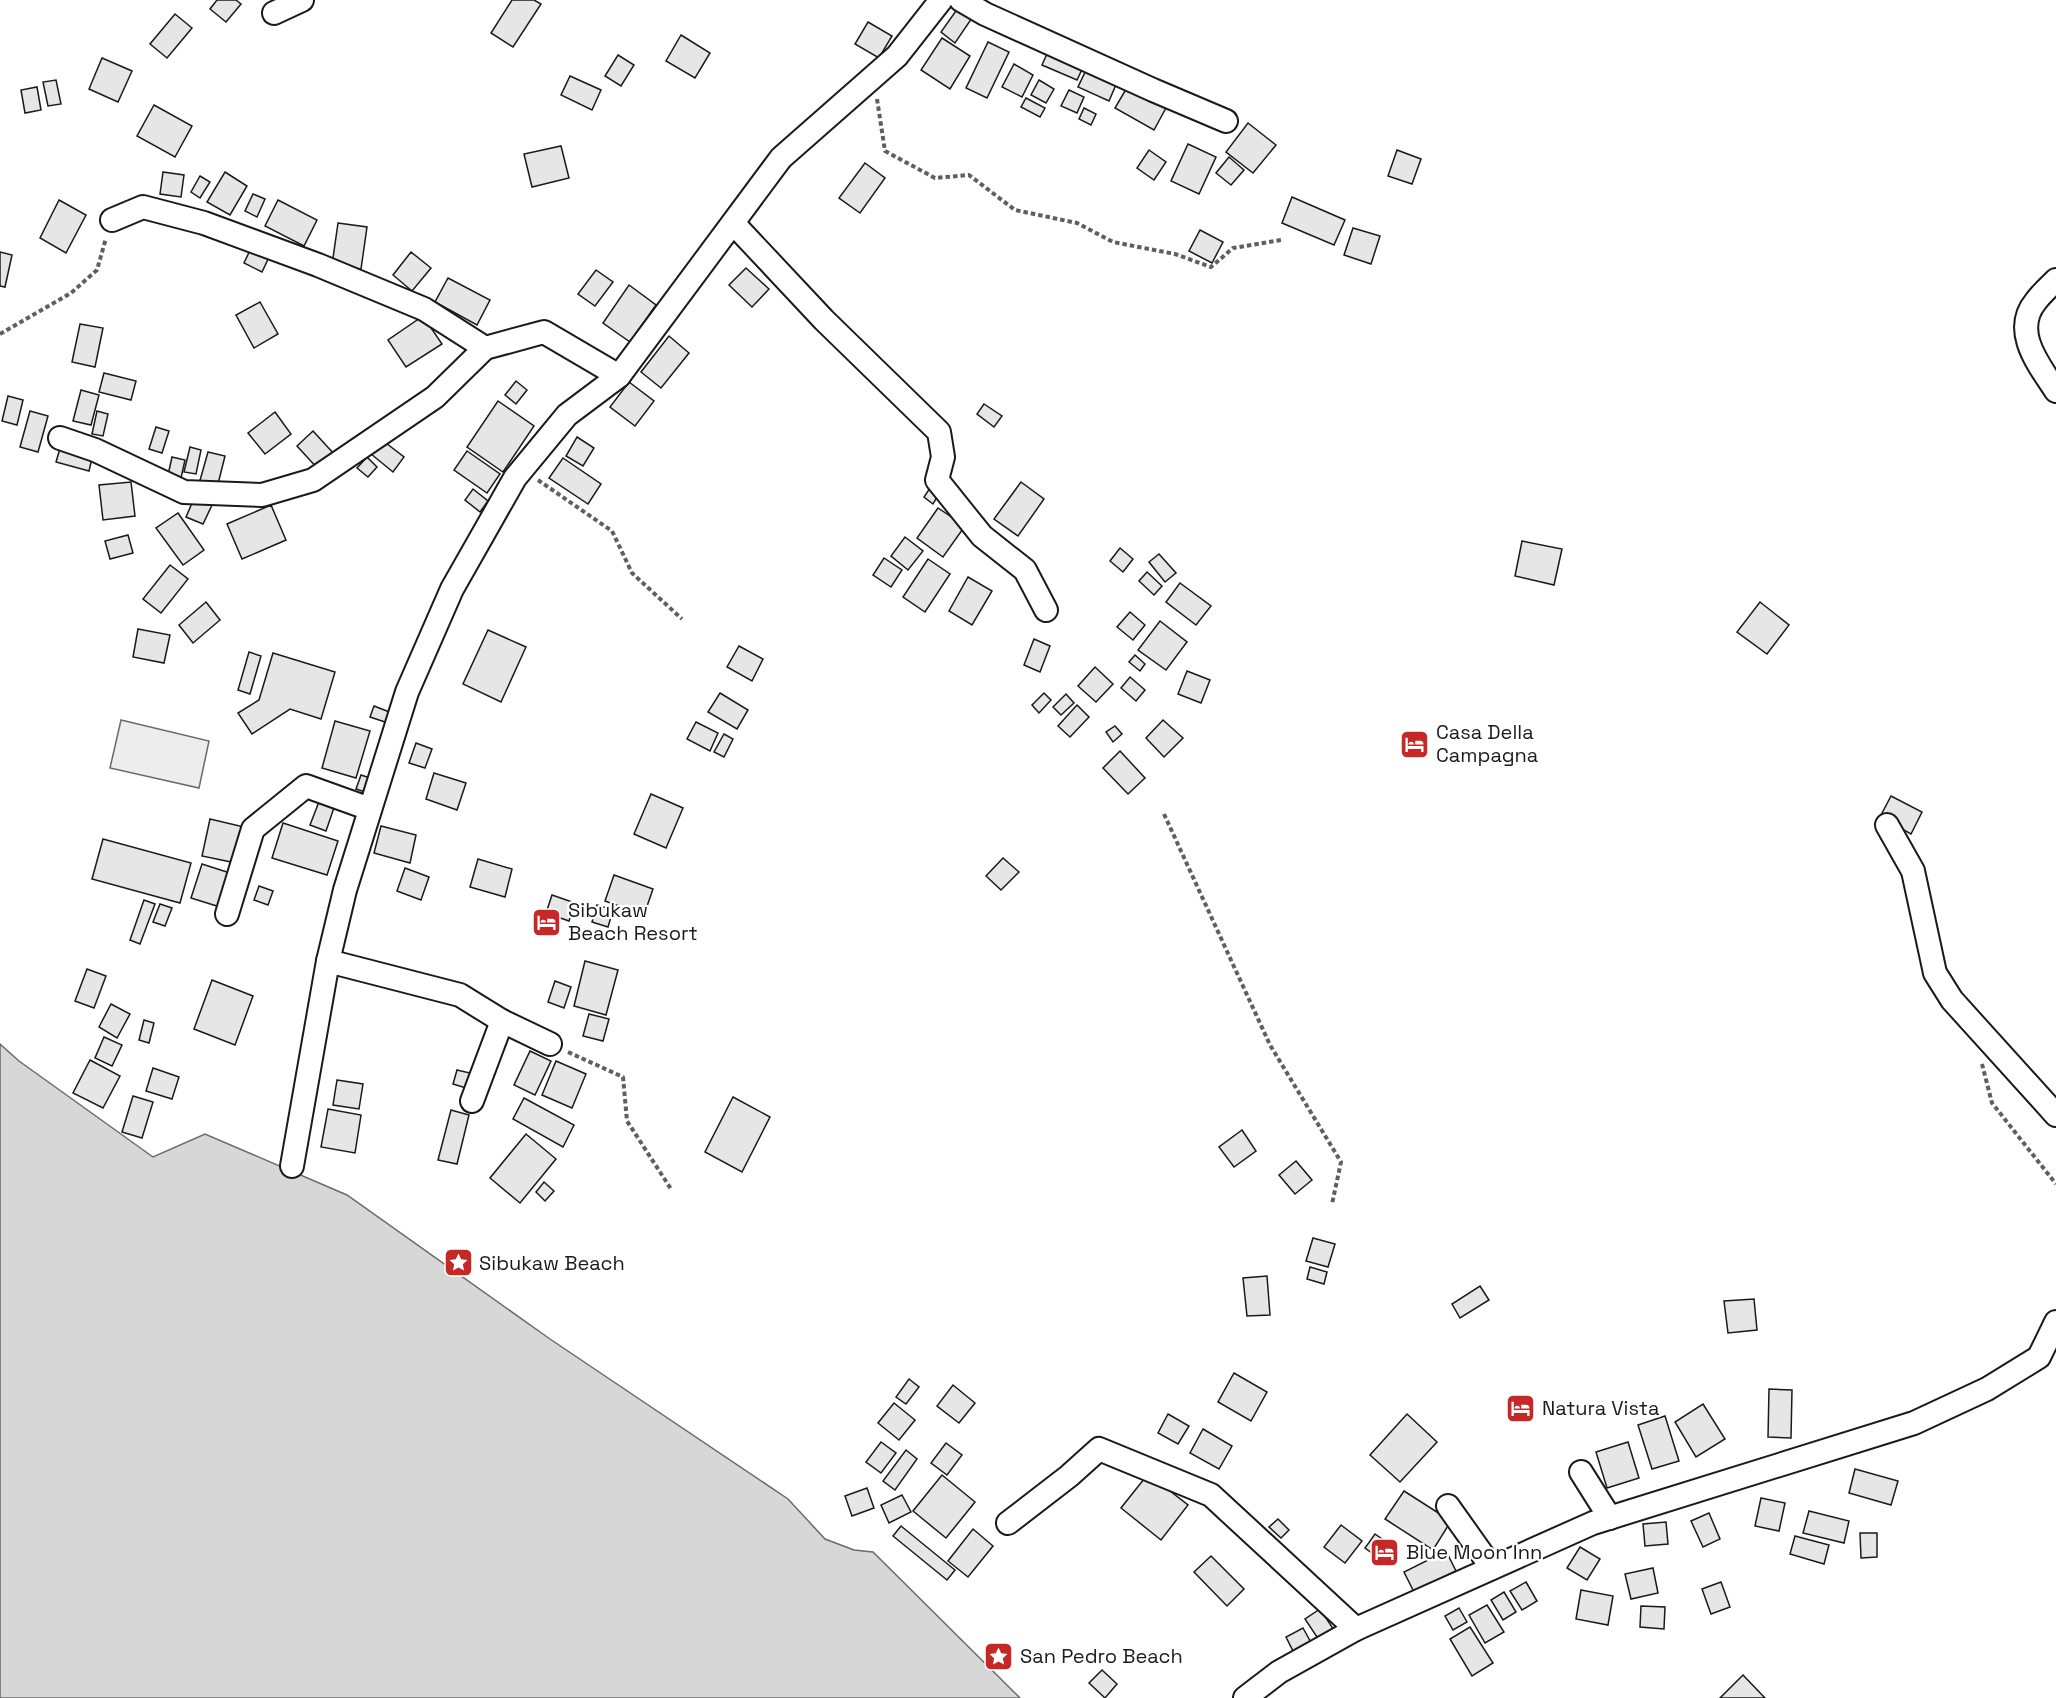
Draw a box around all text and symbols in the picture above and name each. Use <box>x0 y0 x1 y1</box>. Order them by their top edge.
place label: Casa Della Campagna <box>1436 719 1538 768</box>
hotel icon: Casa Della Campagna <box>1399 728 1431 760</box>
place label: Sibukaw Beach Resort <box>568 897 698 946</box>
hotel icon: Sibukaw Beach Resort <box>531 906 563 938</box>
place icon: Sibukaw Beach <box>442 1247 474 1279</box>
place label: Sibukaw Beach <box>479 1250 625 1276</box>
hotel icon: Natura Vista <box>1505 1392 1537 1424</box>
place label: Natura Vista <box>1542 1395 1659 1421</box>
hotel icon: Blue Moon Inn <box>1369 1536 1401 1568</box>
place label: Blue Moon Inn <box>1406 1539 1542 1565</box>
place icon: San Pedro Beach <box>983 1640 1015 1672</box>
place label: San Pedro Beach <box>1020 1643 1183 1669</box>

